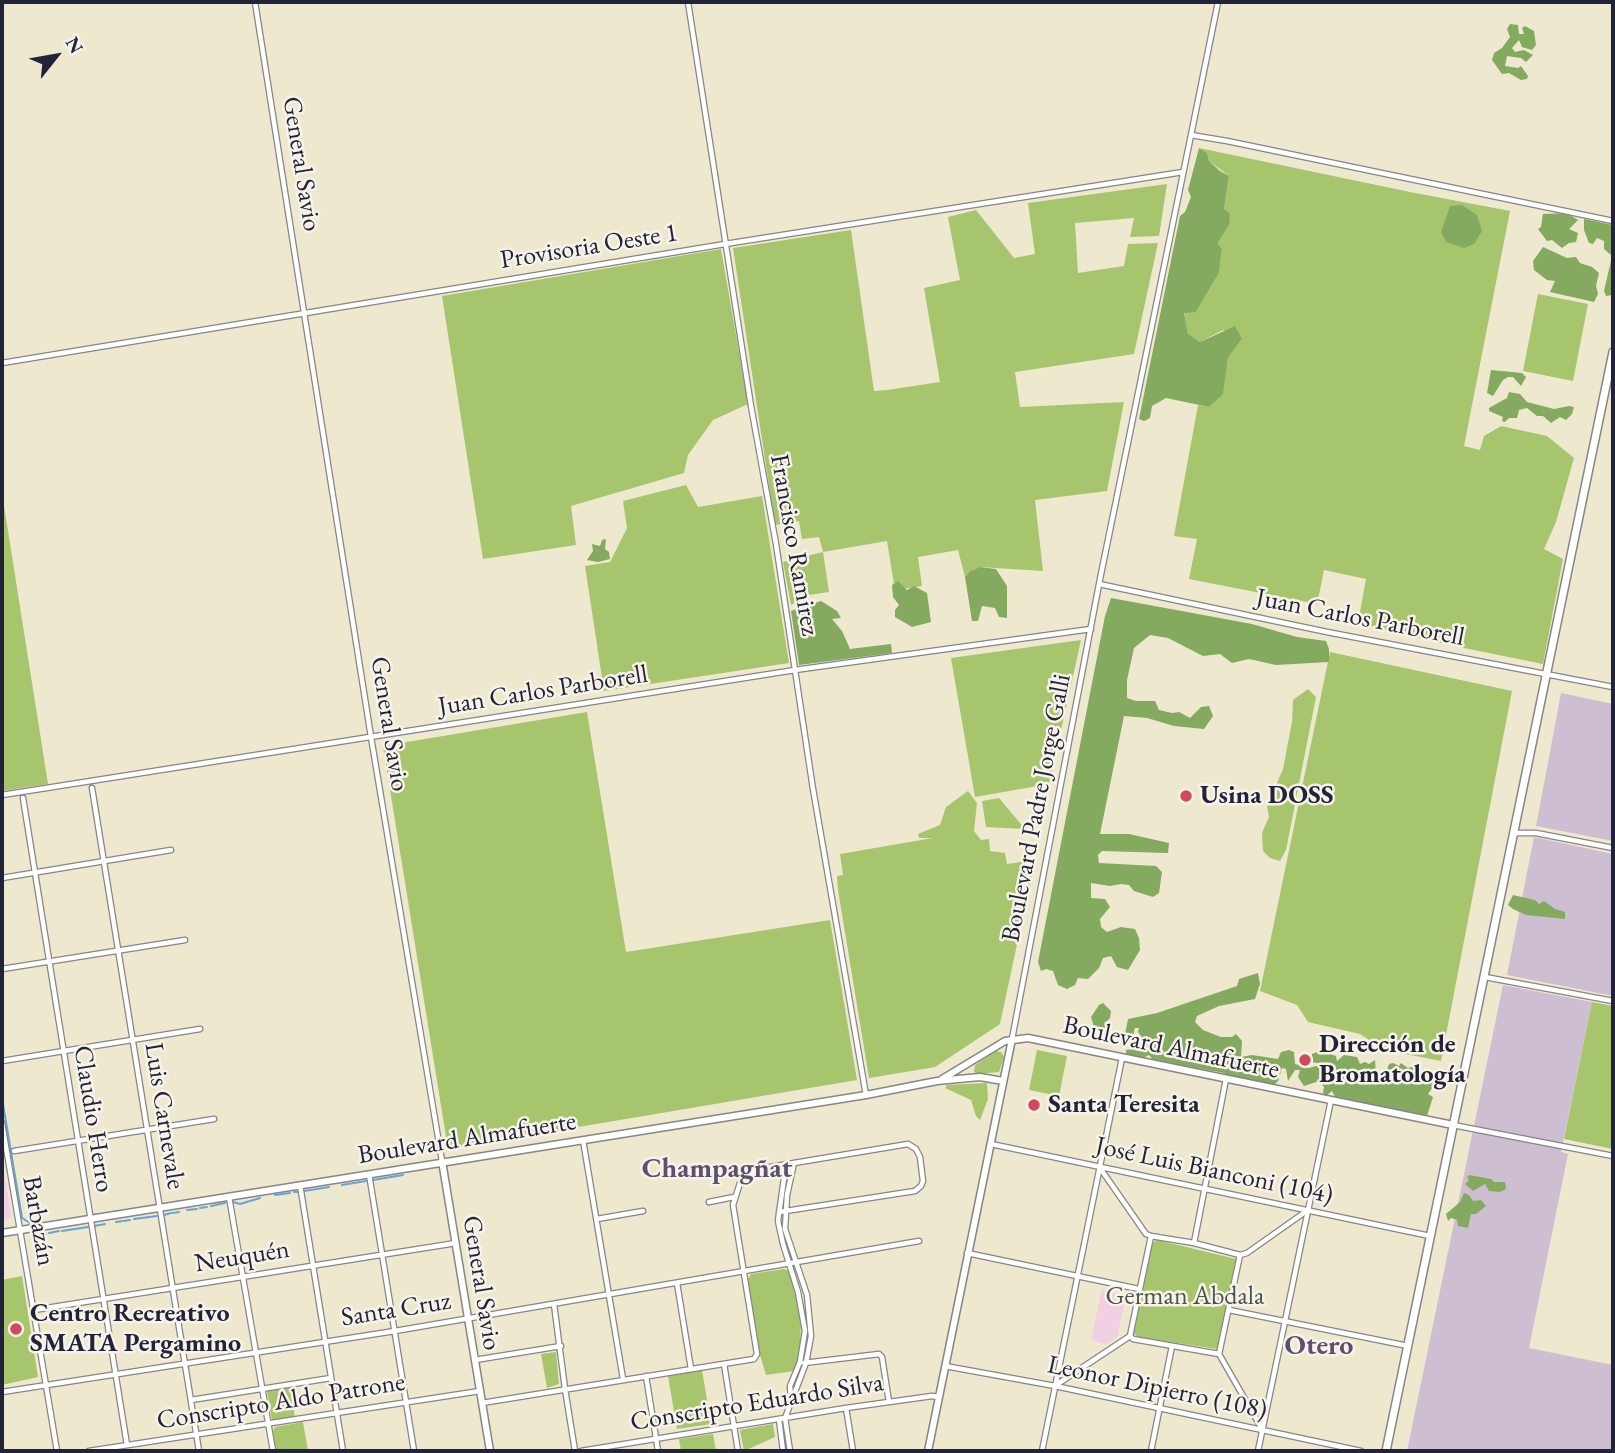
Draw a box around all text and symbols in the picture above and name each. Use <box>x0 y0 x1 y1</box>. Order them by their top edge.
north arrow <box>21 21 91 91</box>
text: N <box>60 32 89 58</box>
street label: General Savio <box>275 94 327 234</box>
street label: Provisoria Oeste 1 <box>498 218 680 276</box>
street label: Francisco Ramirez <box>763 452 825 638</box>
street label: Juan Carlos Parborell <box>1253 582 1467 654</box>
street label: General Savio <box>363 654 415 794</box>
street label: Juan Carlos Parborell <box>436 659 650 723</box>
street label: Boulevard Padre Jorge Galli <box>996 671 1078 945</box>
place label: Usina DOSS <box>1200 780 1334 812</box>
marker: Usina DOSS <box>1178 788 1194 804</box>
street label: Boulevard Almafuerte <box>1060 1010 1282 1086</box>
place label: Dirección de Bromatología <box>1319 1029 1466 1090</box>
street label: Luis Carnevale <box>137 1040 191 1192</box>
street label: Claudio Herro <box>66 1044 120 1194</box>
marker: Dirección de Bromatología <box>1297 1052 1313 1068</box>
place label: Santa Teresita <box>1048 1089 1200 1121</box>
marker: Santa Teresita <box>1026 1097 1042 1113</box>
street label: Boulevard Almafuerte <box>356 1106 578 1172</box>
street label: José Luis Bianconi (104) <box>1092 1131 1336 1211</box>
district label: Champagñat <box>642 1152 792 1186</box>
street label: Barbazán <box>15 1174 61 1268</box>
street label: General Savio <box>455 1213 507 1353</box>
street label: Neuquén <box>192 1234 292 1280</box>
park label: German Abdala <box>1106 1281 1264 1313</box>
street label: Santa Cruz <box>339 1286 453 1334</box>
place label: Centro Recreativo SMATA Pergamino <box>30 1298 241 1360</box>
marker: Centro Recreativo SMATA Pergamino <box>8 1321 24 1337</box>
district label: Otero <box>1285 1329 1353 1363</box>
street label: Leonor Dipierro (108) <box>1044 1349 1270 1427</box>
street label: Conscripto Aldo Patrone <box>155 1367 407 1437</box>
street label: Conscripto Eduardo Silva <box>628 1368 886 1438</box>

